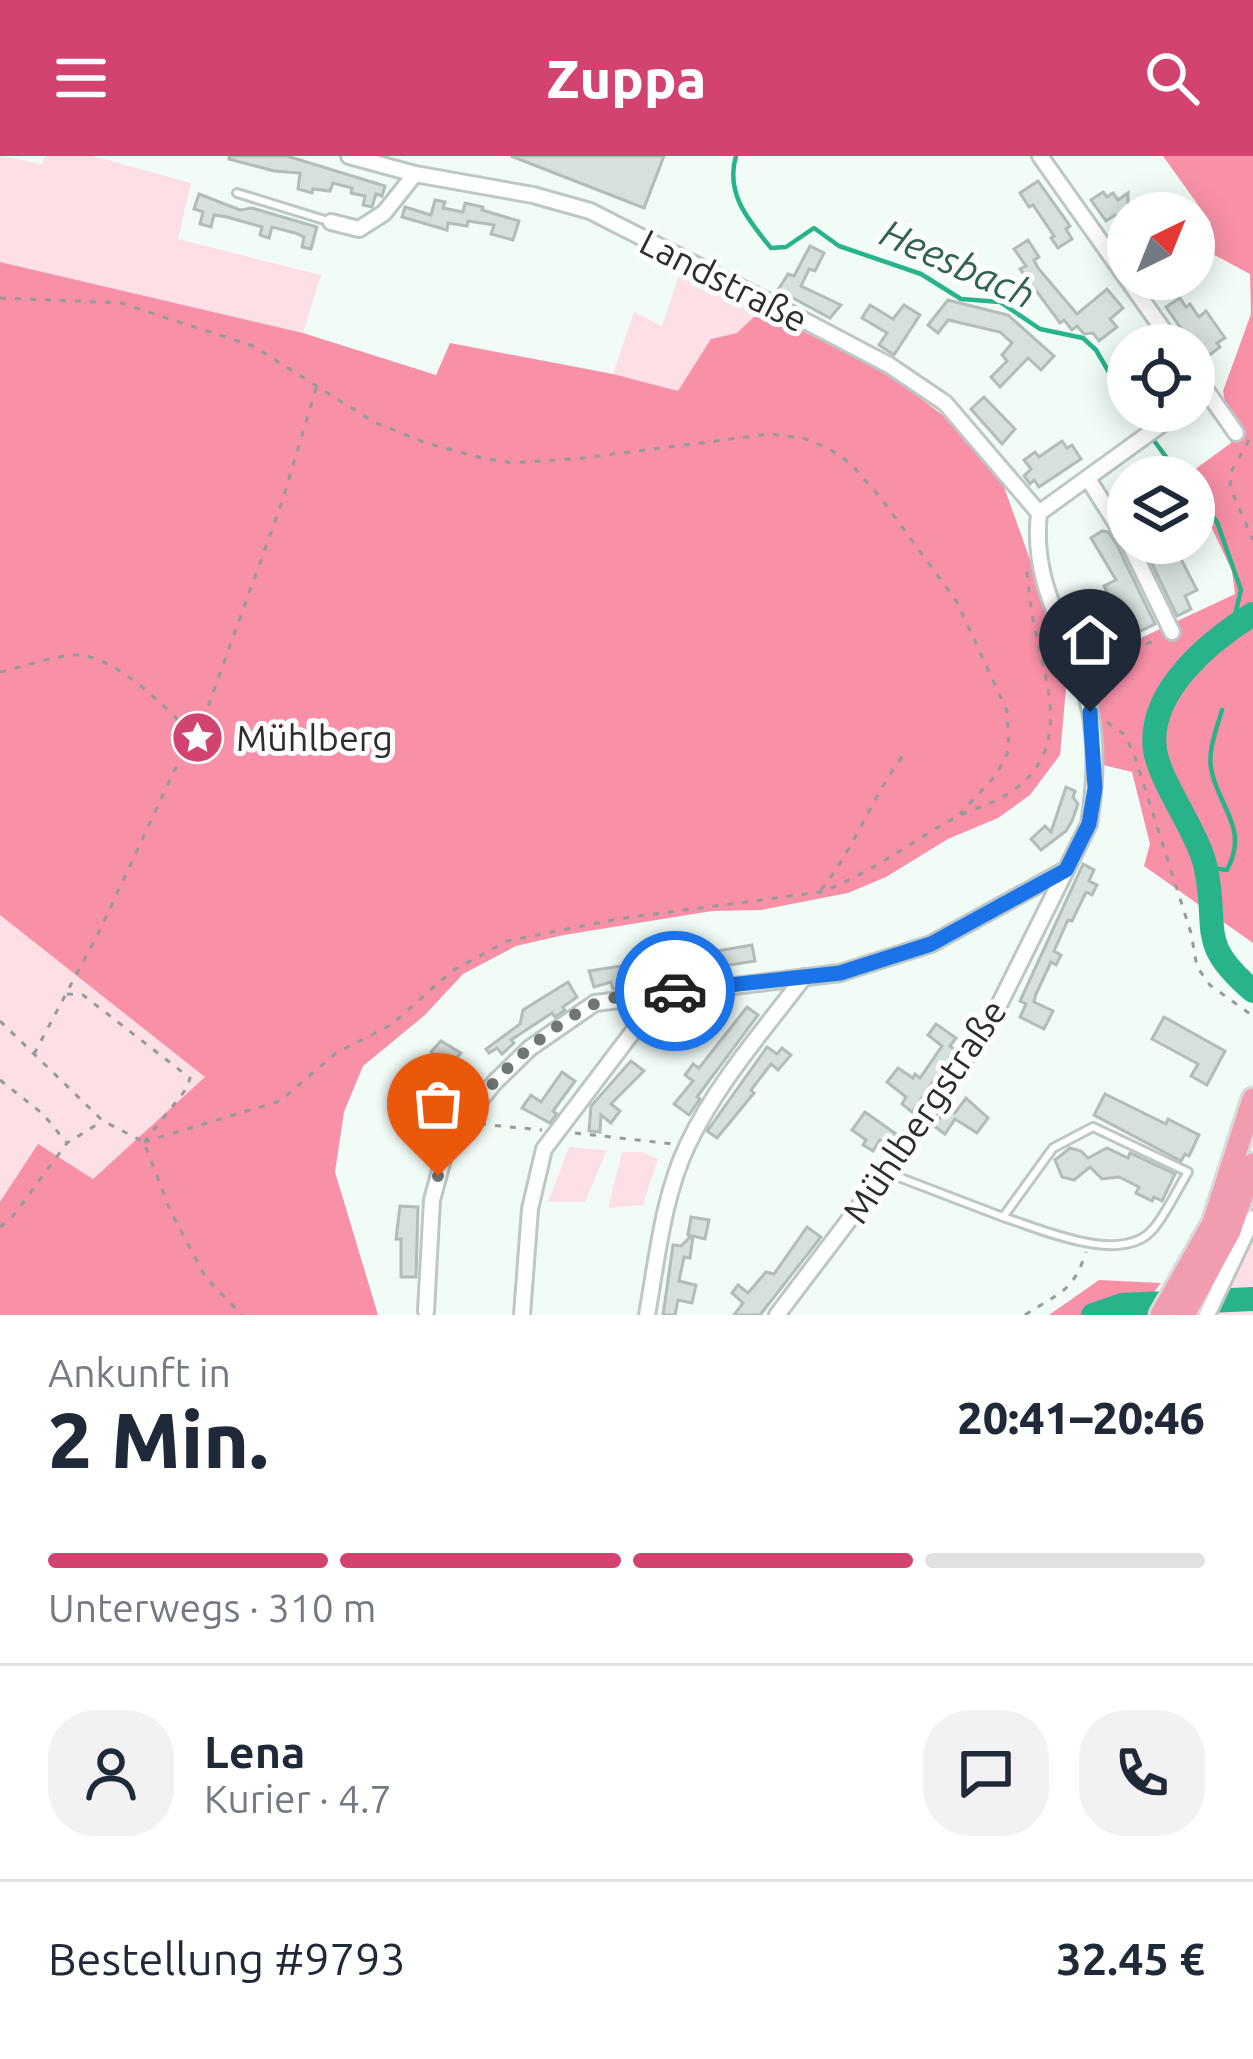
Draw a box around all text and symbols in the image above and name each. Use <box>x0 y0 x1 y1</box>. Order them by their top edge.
icon: menu <box>48 45 114 111</box>
icon: search <box>1139 45 1205 111</box>
text: Zuppa <box>547 48 706 108</box>
north arrow <box>1107 192 1215 300</box>
map controls <box>1107 192 1215 564</box>
water label: Heesbach <box>874 210 1042 316</box>
street label: Landstraße <box>634 220 814 340</box>
button: locate <box>1107 324 1215 432</box>
button: layers <box>1107 456 1215 564</box>
pin <box>1039 589 1141 712</box>
icon: home <box>1057 607 1123 673</box>
place icon: Mühlberg <box>169 709 225 765</box>
place label: Mühlberg <box>236 717 393 758</box>
courier <box>615 931 735 1051</box>
icon: car <box>642 958 708 1024</box>
street label: Mühlbergstraße <box>834 992 1014 1230</box>
pin <box>387 1053 489 1176</box>
icon: bag <box>405 1071 471 1137</box>
text: Ankunft in <box>48 1351 231 1394</box>
text: 20:41–20:46 <box>957 1392 1205 1443</box>
text: 2 Min. <box>48 1395 268 1483</box>
text: Unterwegs · 310 m <box>48 1586 376 1629</box>
button: person <box>48 1710 174 1836</box>
button: chat <box>923 1710 1049 1836</box>
button: phone <box>1079 1710 1205 1836</box>
text: Lena <box>204 1726 305 1777</box>
text: Kurier · 4.7 <box>204 1777 391 1820</box>
text: Bestellung #9793 <box>48 1933 406 1984</box>
text: 32.45 € <box>1056 1933 1205 1984</box>

